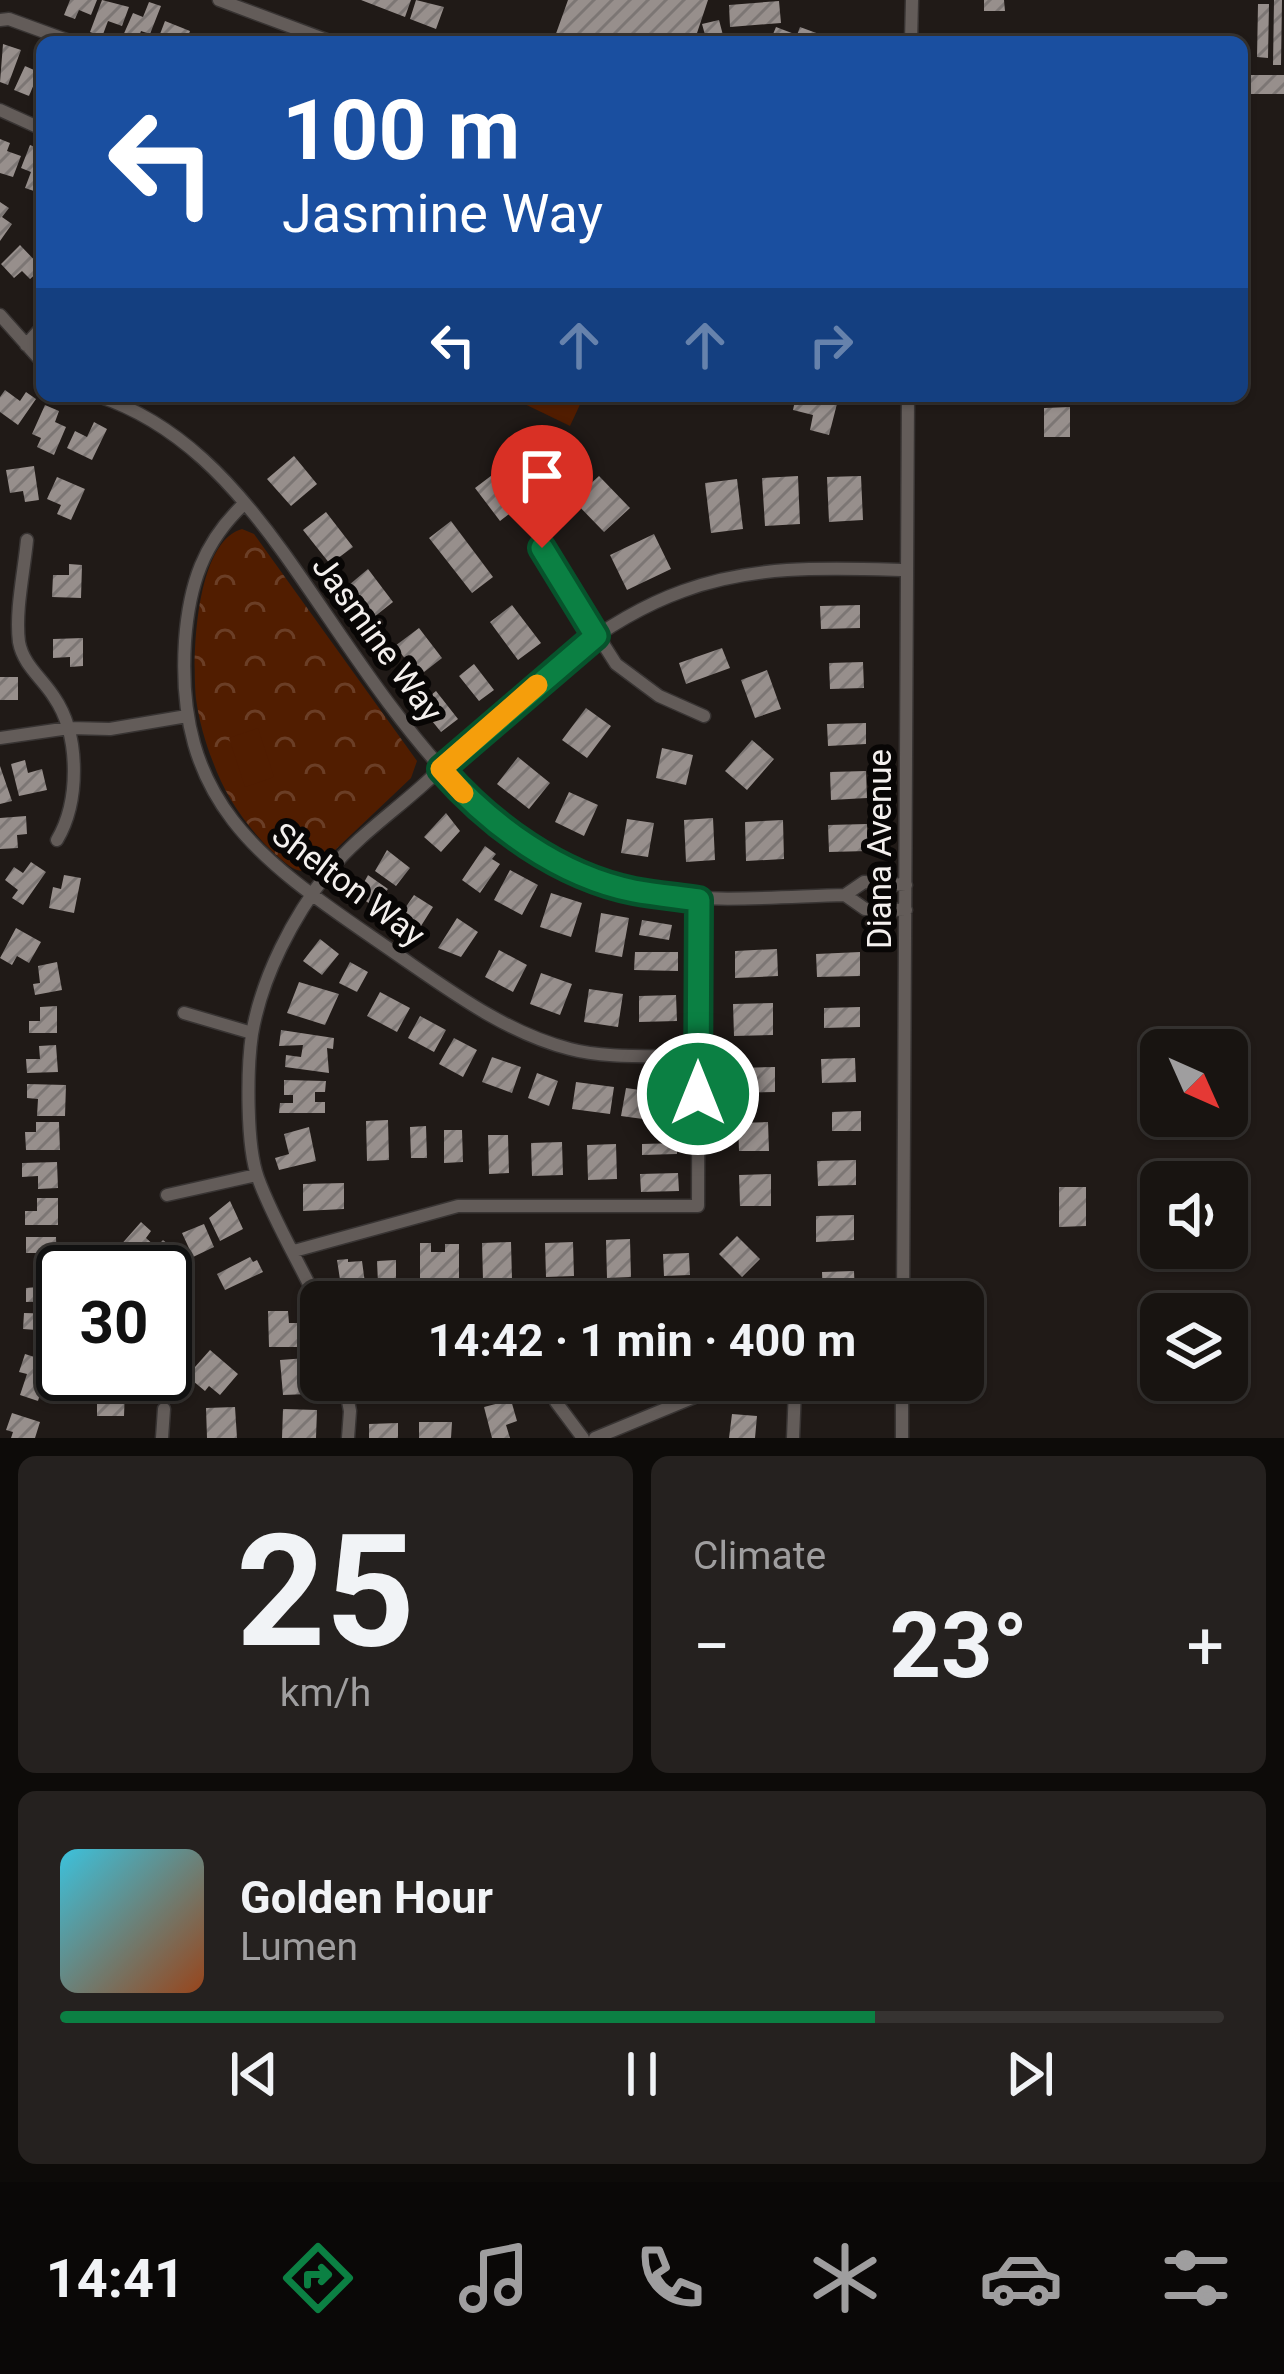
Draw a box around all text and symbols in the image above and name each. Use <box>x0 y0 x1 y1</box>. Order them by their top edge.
text: 100 m <box>282 81 520 180</box>
icon: left <box>84 84 240 240</box>
text: Jasmine Way <box>282 182 603 245</box>
icon: left <box>420 312 486 378</box>
icon: ahead <box>546 312 612 378</box>
icon: ahead <box>672 312 738 378</box>
icon: right <box>798 312 864 378</box>
pin <box>491 425 593 548</box>
icon: arrive <box>509 443 575 509</box>
street label: Jasmine Way <box>304 547 451 729</box>
street label: Diana Avenue <box>860 749 899 949</box>
street label: Shelton Way <box>265 814 433 955</box>
north arrow <box>1140 1029 1248 1137</box>
map controls <box>1140 1029 1248 1401</box>
position arrow <box>635 1031 761 1157</box>
button: sound <box>1140 1161 1248 1269</box>
speed limit sign: 30 <box>36 1245 192 1401</box>
button: layers <box>1140 1293 1248 1401</box>
text: 14:42 · 1 min · 400 m <box>428 1314 856 1367</box>
text: 25 <box>236 1500 415 1683</box>
text: Climate <box>693 1533 826 1579</box>
text: 23° <box>889 1594 1028 1699</box>
text: − <box>693 1608 731 1685</box>
text: + <box>1187 1608 1224 1685</box>
text: km/h <box>280 1670 371 1716</box>
text: Golden Hour <box>240 1871 493 1924</box>
text: Lumen <box>240 1924 358 1970</box>
icon: previous <box>221 2041 287 2107</box>
icon: pause <box>609 2041 675 2107</box>
icon: next <box>997 2041 1063 2107</box>
icon: directions <box>276 2236 360 2320</box>
icon: music <box>452 2236 536 2320</box>
icon: phone <box>628 2236 712 2320</box>
icon: climate <box>803 2236 887 2320</box>
icon: car <box>979 2236 1063 2320</box>
icon: filters <box>1154 2236 1238 2320</box>
text: 14:41 <box>46 2247 185 2310</box>

